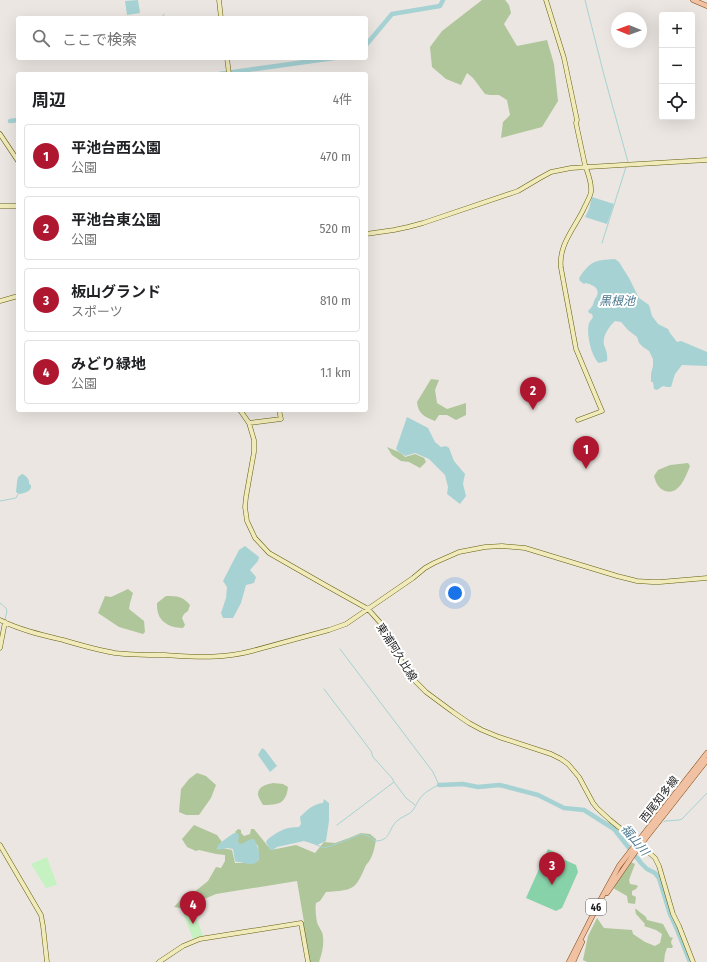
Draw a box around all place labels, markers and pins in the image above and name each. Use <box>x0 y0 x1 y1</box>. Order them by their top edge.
pin: 2 <box>520 377 546 410</box>
pin: 1 <box>573 436 599 469</box>
pin: 3 <box>539 852 565 885</box>
pin: 4 <box>180 891 206 924</box>

